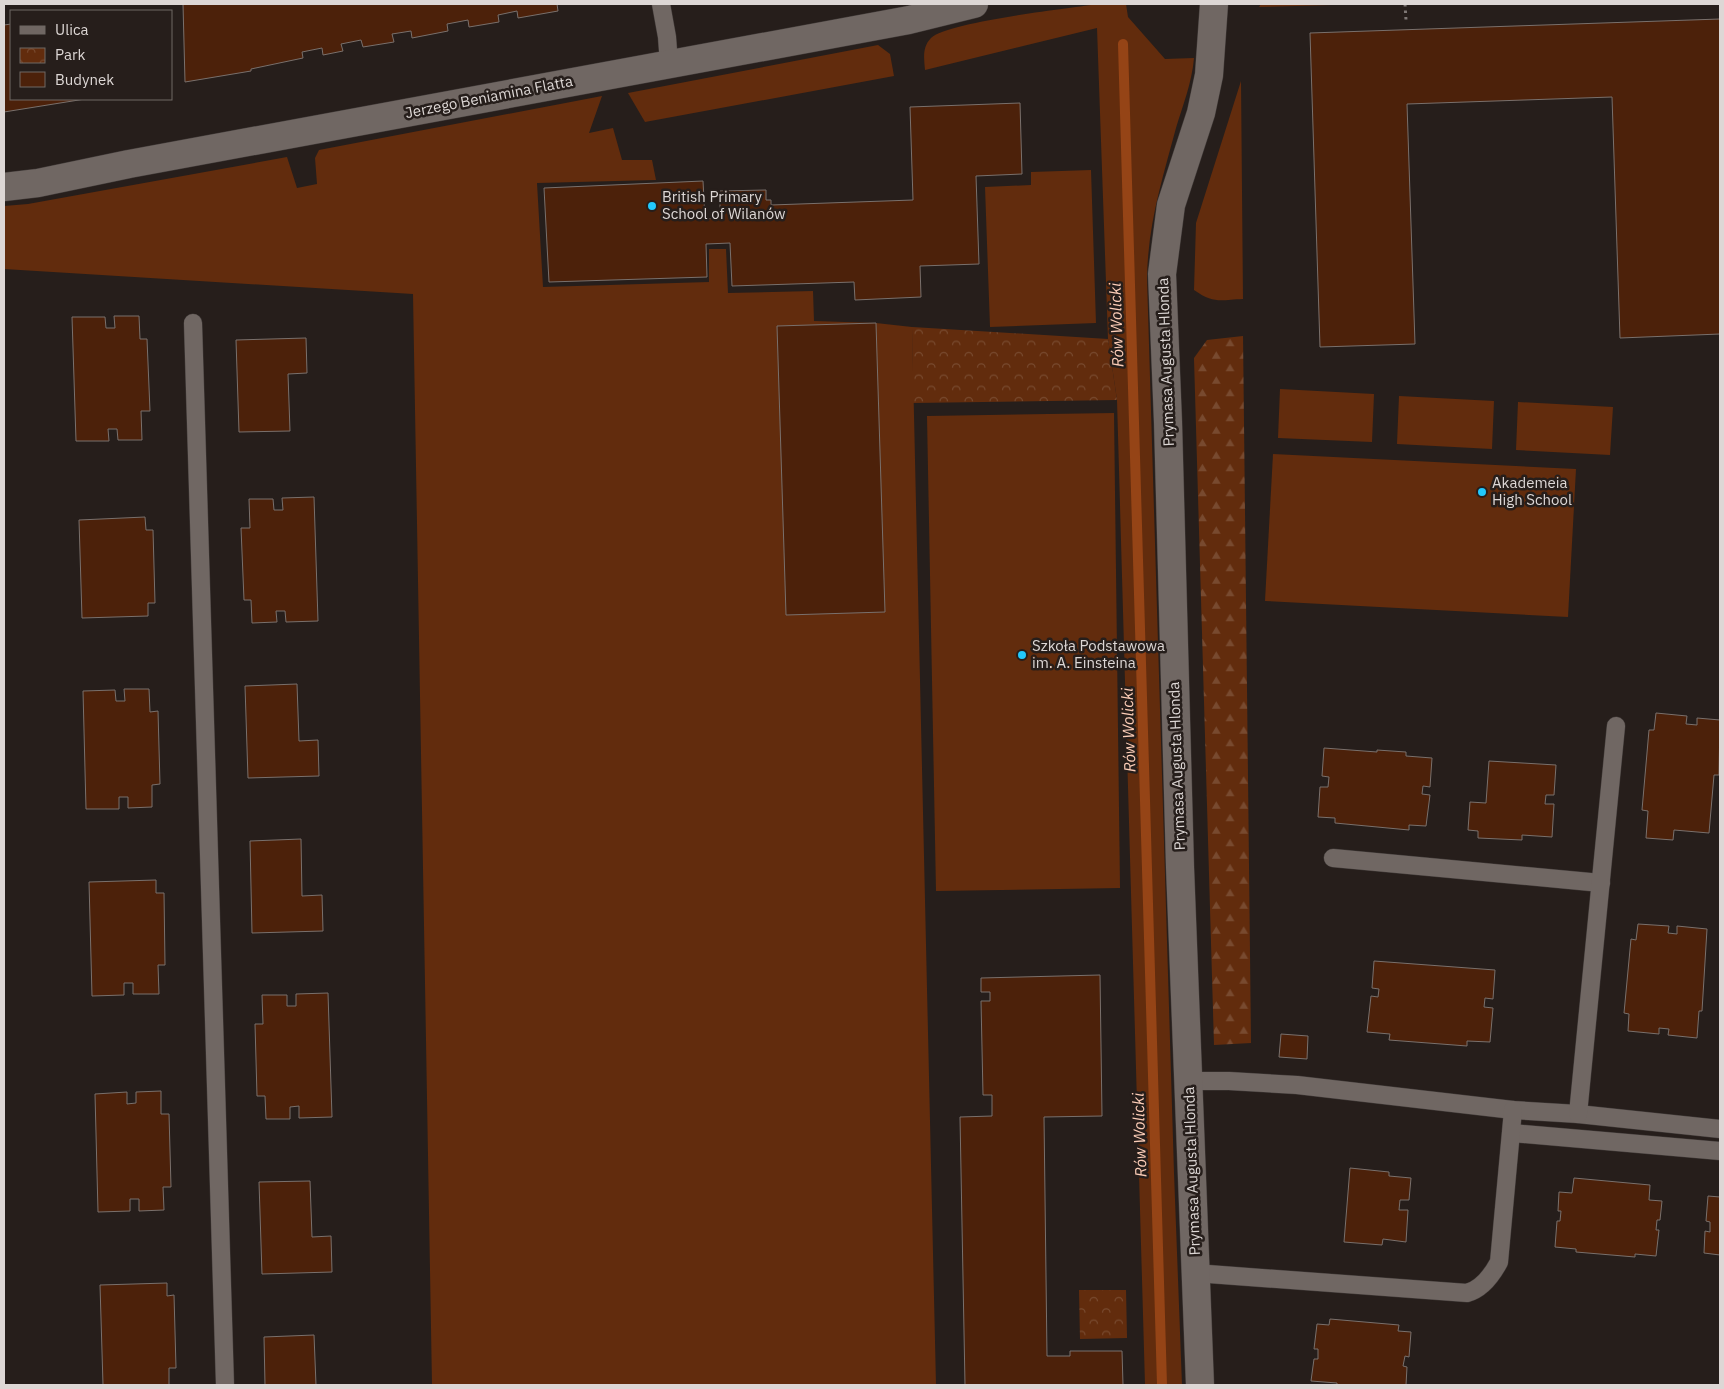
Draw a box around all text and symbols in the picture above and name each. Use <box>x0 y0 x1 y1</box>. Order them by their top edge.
legend <box>10 10 172 100</box>
text: Ulica <box>55 20 89 39</box>
text: Park <box>55 45 85 64</box>
text: Budynek <box>55 70 114 89</box>
street label: Jerzego Beniamina Flatta <box>404 71 574 122</box>
place label: British Primary School of Wilanów <box>662 187 786 223</box>
marker: British Primary School of Wilanów <box>646 200 658 212</box>
street label: Prymasa Augusta Hlonda <box>1153 277 1178 447</box>
water label: Rów Wolicki <box>1105 282 1127 368</box>
place label: Akademeia High School <box>1492 473 1572 509</box>
marker: Akademeia High School <box>1476 486 1488 498</box>
place label: Szkoła Podstawowa im. A. Einsteina <box>1032 636 1165 672</box>
marker: Szkoła Podstawowa im. A. Einsteina <box>1016 649 1028 661</box>
street label: Prymasa Augusta Hlonda <box>1164 681 1189 851</box>
water label: Rów Wolicki <box>1117 687 1139 773</box>
street label: Prymasa Augusta Hlonda <box>1179 1086 1204 1256</box>
water label: Rów Wolicki <box>1128 1092 1150 1178</box>

